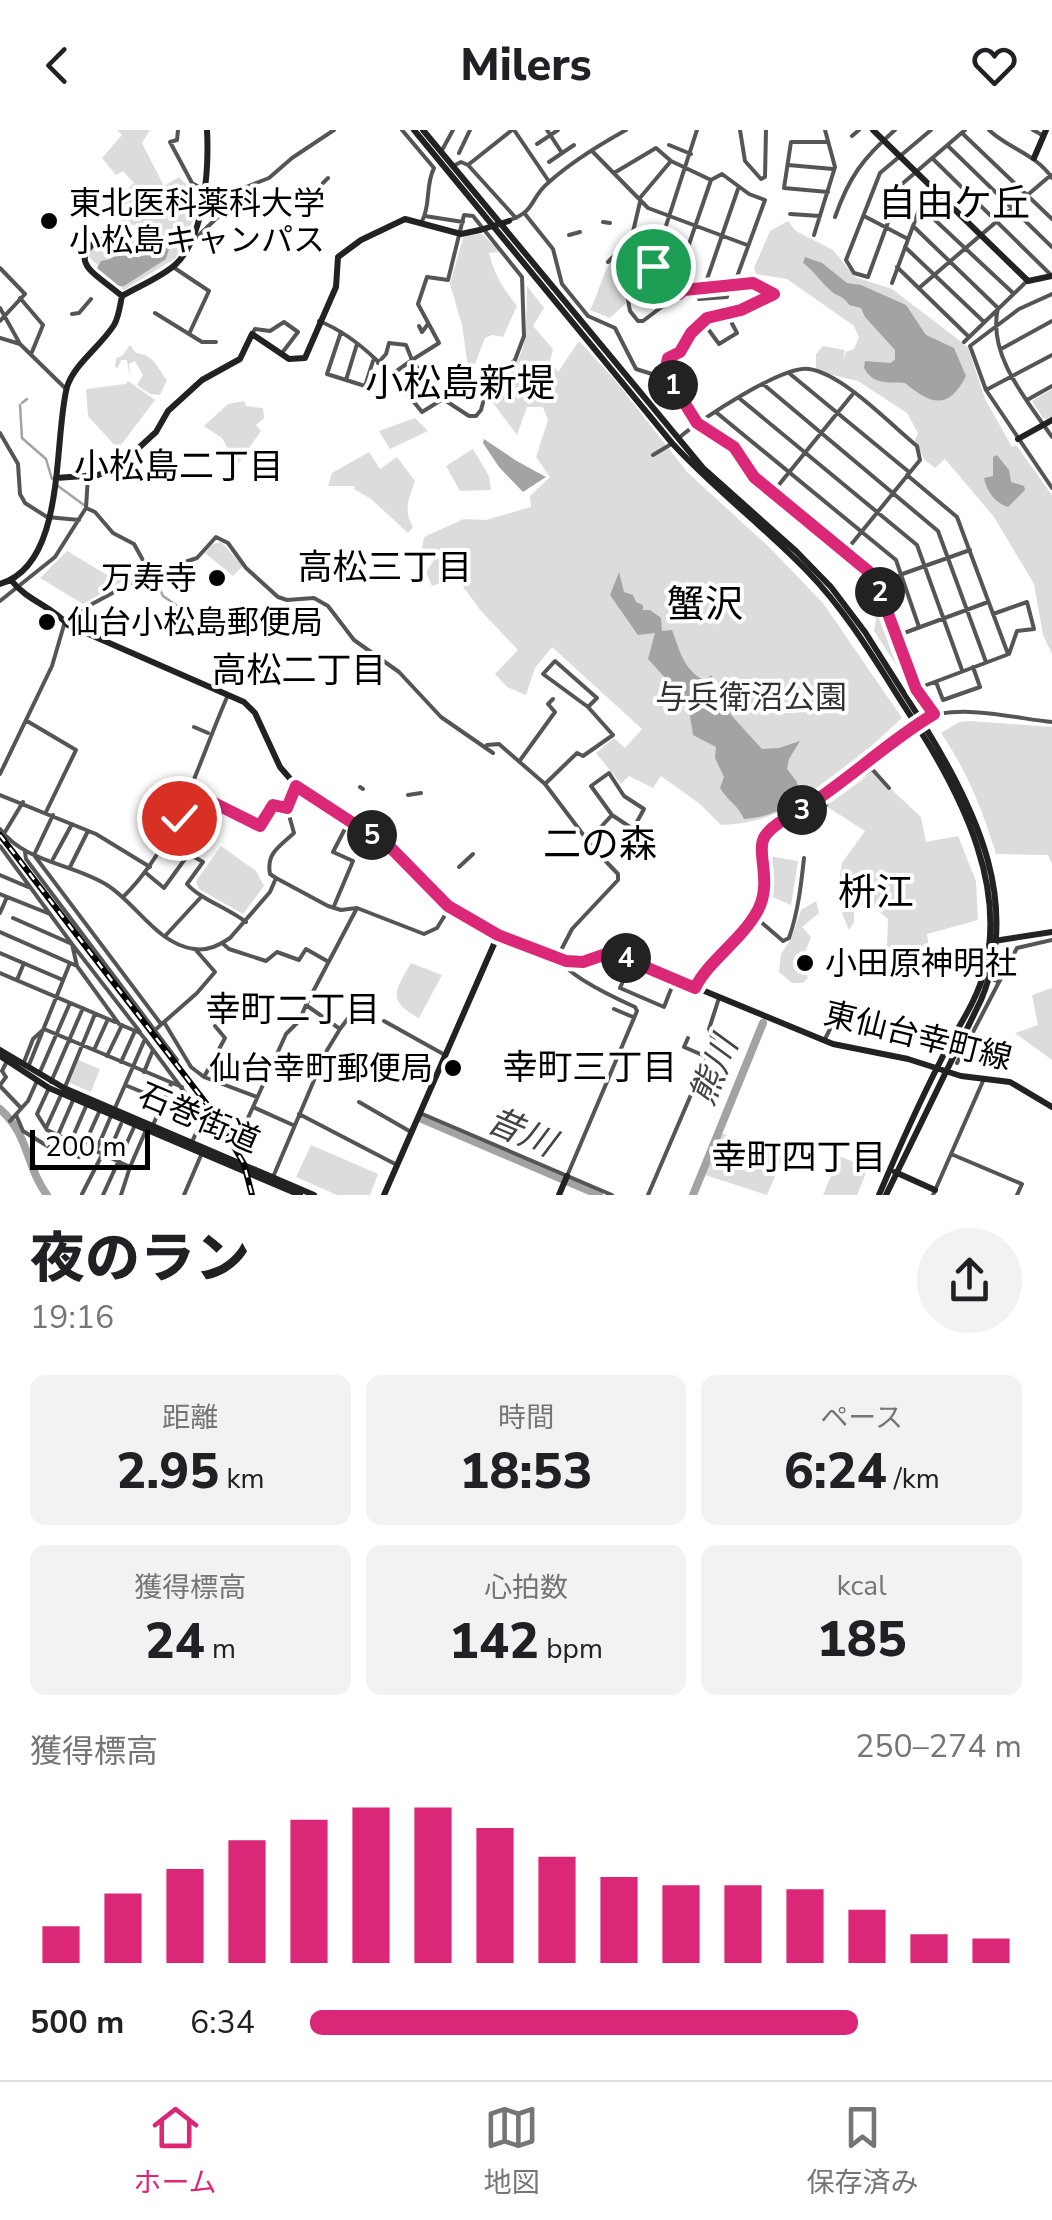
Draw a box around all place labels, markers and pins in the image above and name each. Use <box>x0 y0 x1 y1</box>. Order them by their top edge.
place label: 東北医科薬科大学 小松島キャンパス <box>69 182 325 262</box>
marker: 東北医科薬科大学 小松島キャンパス <box>38 210 60 232</box>
pin <box>611 224 696 309</box>
pin: 1 <box>648 360 698 410</box>
place label: 万寿寺 <box>101 557 197 600</box>
marker: 万寿寺 <box>206 567 228 589</box>
pin: 2 <box>855 567 905 617</box>
place label: 仙台小松島郵便局 <box>67 601 323 644</box>
marker: 仙台小松島郵便局 <box>36 611 58 633</box>
pin <box>137 776 222 861</box>
pin: 3 <box>777 785 827 835</box>
pin: 5 <box>347 810 397 860</box>
pin: 4 <box>601 933 651 983</box>
place label: 小田原神明社 <box>825 942 1017 985</box>
marker: 小田原神明社 <box>794 952 816 974</box>
place label: 仙台幸町郵便局 <box>209 1047 433 1090</box>
marker: 仙台幸町郵便局 <box>442 1057 464 1079</box>

